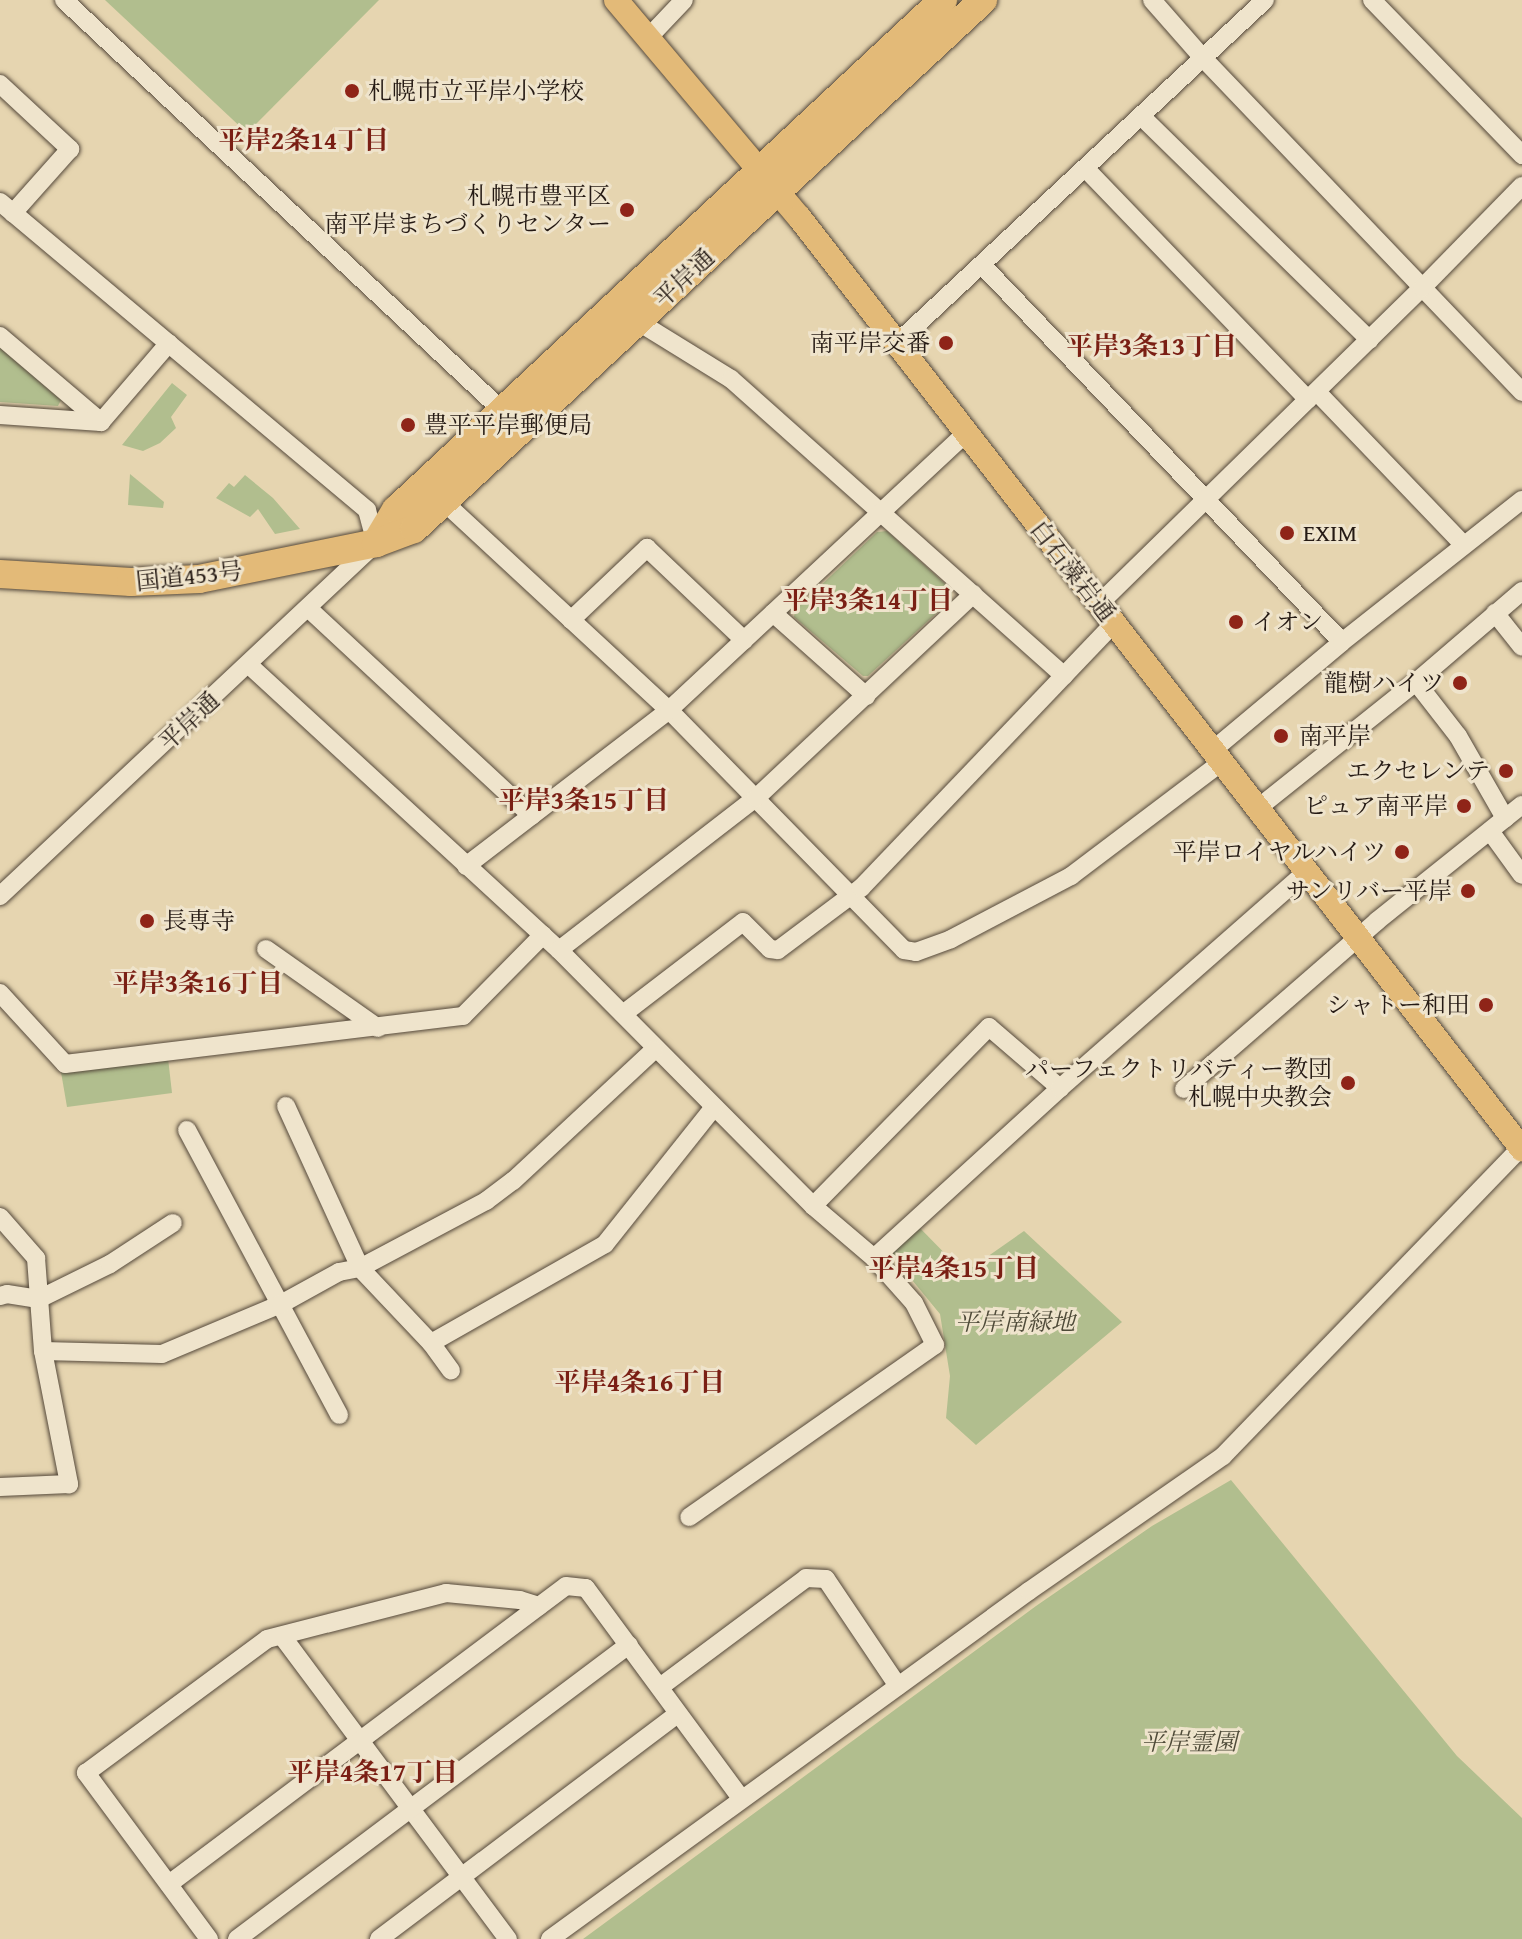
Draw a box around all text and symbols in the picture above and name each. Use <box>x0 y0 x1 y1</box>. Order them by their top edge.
place label: 札幌市立平岸小学校 <box>368 77 584 105</box>
marker: 札幌市立平岸小学校 <box>343 82 361 100</box>
district label: 平岸2条14丁目 <box>219 124 389 156</box>
place label: 札幌市豊平区 南平岸まちづくりセンター <box>323 182 611 238</box>
marker: 札幌市豊平区 南平岸まちづくりセンター <box>618 201 636 219</box>
street label: 平岸通 <box>648 243 720 313</box>
place label: 南平岸交番 <box>810 329 930 357</box>
district label: 平岸3条13丁目 <box>1067 330 1237 362</box>
marker: 南平岸交番 <box>937 334 955 352</box>
place label: 豊平平岸郵便局 <box>424 411 592 439</box>
marker: 豊平平岸郵便局 <box>399 416 417 434</box>
street label: 白石藻岩通 <box>1025 515 1121 627</box>
place label: EXIM <box>1303 519 1357 547</box>
marker: EXIM <box>1278 524 1296 542</box>
street label: 国道453号 <box>134 556 244 596</box>
district label: 平岸3条14丁目 <box>783 584 953 616</box>
place label: イオン <box>1252 608 1324 636</box>
marker: イオン <box>1227 613 1245 631</box>
place label: 龍樹ハイツ <box>1324 669 1444 697</box>
marker: 龍樹ハイツ <box>1451 674 1469 692</box>
street label: 平岸通 <box>153 686 225 756</box>
place label: 南平岸 <box>1299 722 1371 750</box>
marker: 南平岸 <box>1270 725 1292 747</box>
place label: エクセレンテ <box>1346 757 1490 785</box>
marker: エクセレンテ <box>1497 762 1515 780</box>
district label: 平岸3条15丁目 <box>499 784 669 816</box>
place label: ピュア南平岸 <box>1304 792 1448 820</box>
marker: ピュア南平岸 <box>1455 797 1473 815</box>
place label: 平岸ロイヤルハイツ <box>1170 838 1386 866</box>
marker: 平岸ロイヤルハイツ <box>1393 843 1411 861</box>
place label: サンリバー平岸 <box>1284 877 1452 905</box>
marker: サンリバー平岸 <box>1459 882 1477 900</box>
place label: 長専寺 <box>163 907 235 935</box>
marker: 長専寺 <box>138 912 156 930</box>
district label: 平岸3条16丁目 <box>113 967 283 999</box>
place label: シャトー和田 <box>1326 991 1470 1019</box>
marker: シャトー和田 <box>1477 996 1495 1014</box>
place label: パーフェクトリバティー教団 札幌中央教会 <box>1020 1055 1332 1111</box>
marker: パーフェクトリバティー教団 札幌中央教会 <box>1339 1074 1357 1092</box>
district label: 平岸4条15丁目 <box>869 1252 1039 1284</box>
park label: 平岸南緑地 <box>955 1308 1075 1336</box>
district label: 平岸4条16丁目 <box>555 1366 725 1398</box>
park label: 平岸霊園 <box>1141 1728 1237 1756</box>
district label: 平岸4条17丁目 <box>288 1756 458 1788</box>

